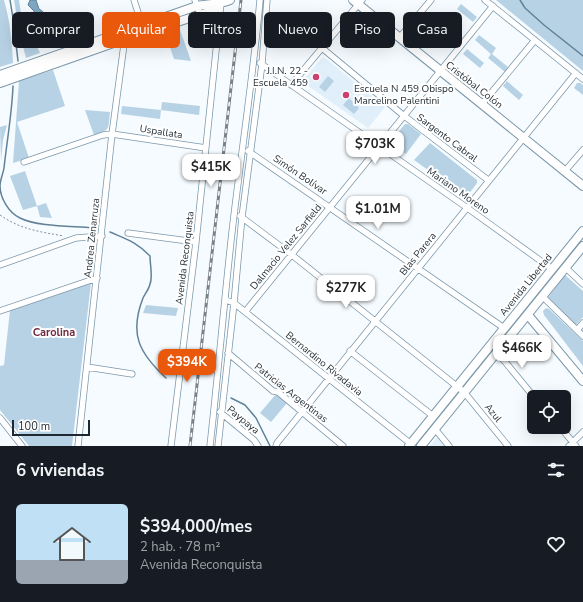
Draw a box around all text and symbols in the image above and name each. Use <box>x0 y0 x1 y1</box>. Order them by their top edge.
chip: Comprar <box>12 12 94 48</box>
chip: Alquilar <box>102 12 180 48</box>
chip: Filtros <box>188 12 256 48</box>
chip: Nuevo <box>264 12 332 48</box>
chip: Piso <box>340 12 395 48</box>
chip: Casa <box>403 12 462 48</box>
street label: Cristóbal Colón <box>442 58 506 112</box>
place label: J.I.N. 22 - Escuela 459 <box>253 64 308 90</box>
marker: J.I.N. 22 - Escuela 459 <box>311 72 321 82</box>
place label: Escuela N 459 Obispo Marcelino Palentini <box>354 82 454 108</box>
marker: Escuela N 459 Obispo Marcelino Palentini <box>341 90 351 100</box>
street label: Sargento Cabral <box>414 110 480 166</box>
street label: Uspallata <box>139 122 183 142</box>
pin: $703K <box>347 131 403 165</box>
text: $703K <box>355 135 395 153</box>
street label: Simón Bolívar <box>270 152 330 198</box>
pin: $415K <box>183 154 239 188</box>
text: $415K <box>191 158 231 176</box>
street label: Mariano Moreno <box>424 164 492 218</box>
pin: $1.01M <box>345 196 411 230</box>
street label: Andrea Zenarruza <box>81 197 103 279</box>
text: $1.01M <box>355 200 401 218</box>
street label: Dalmacio Velez Sarfield <box>247 201 325 293</box>
street label: Avenida Reconquista <box>172 210 198 306</box>
street label: Blas Parera <box>396 230 440 278</box>
street label: Avenida Libertad <box>496 251 556 319</box>
pin: $277K <box>318 275 374 309</box>
text: $277K <box>326 279 366 297</box>
district label: Carolina <box>33 325 75 340</box>
street label: Bernardino Rivadavia <box>283 329 365 399</box>
pin: $466K <box>494 335 550 369</box>
text: $466K <box>502 339 542 357</box>
pin: $394K <box>159 349 215 383</box>
text: $394K <box>167 353 207 371</box>
street label: Patricias Argentinas <box>251 360 331 426</box>
map controls <box>527 390 571 434</box>
button: locate <box>527 390 571 434</box>
street label: Azul <box>481 401 505 425</box>
street label: Paypaya <box>224 403 262 437</box>
scale bar <box>12 418 90 437</box>
text: 100 m <box>18 419 50 434</box>
text: 6 viviendas <box>16 459 104 482</box>
icon: filters <box>545 459 567 481</box>
text: $394,000/mes <box>140 515 252 538</box>
icon: home <box>48 520 96 568</box>
icon: heart <box>545 533 567 555</box>
text: 2 hab. · 78 m² <box>140 538 220 556</box>
text: Avenida Reconquista <box>140 556 262 574</box>

